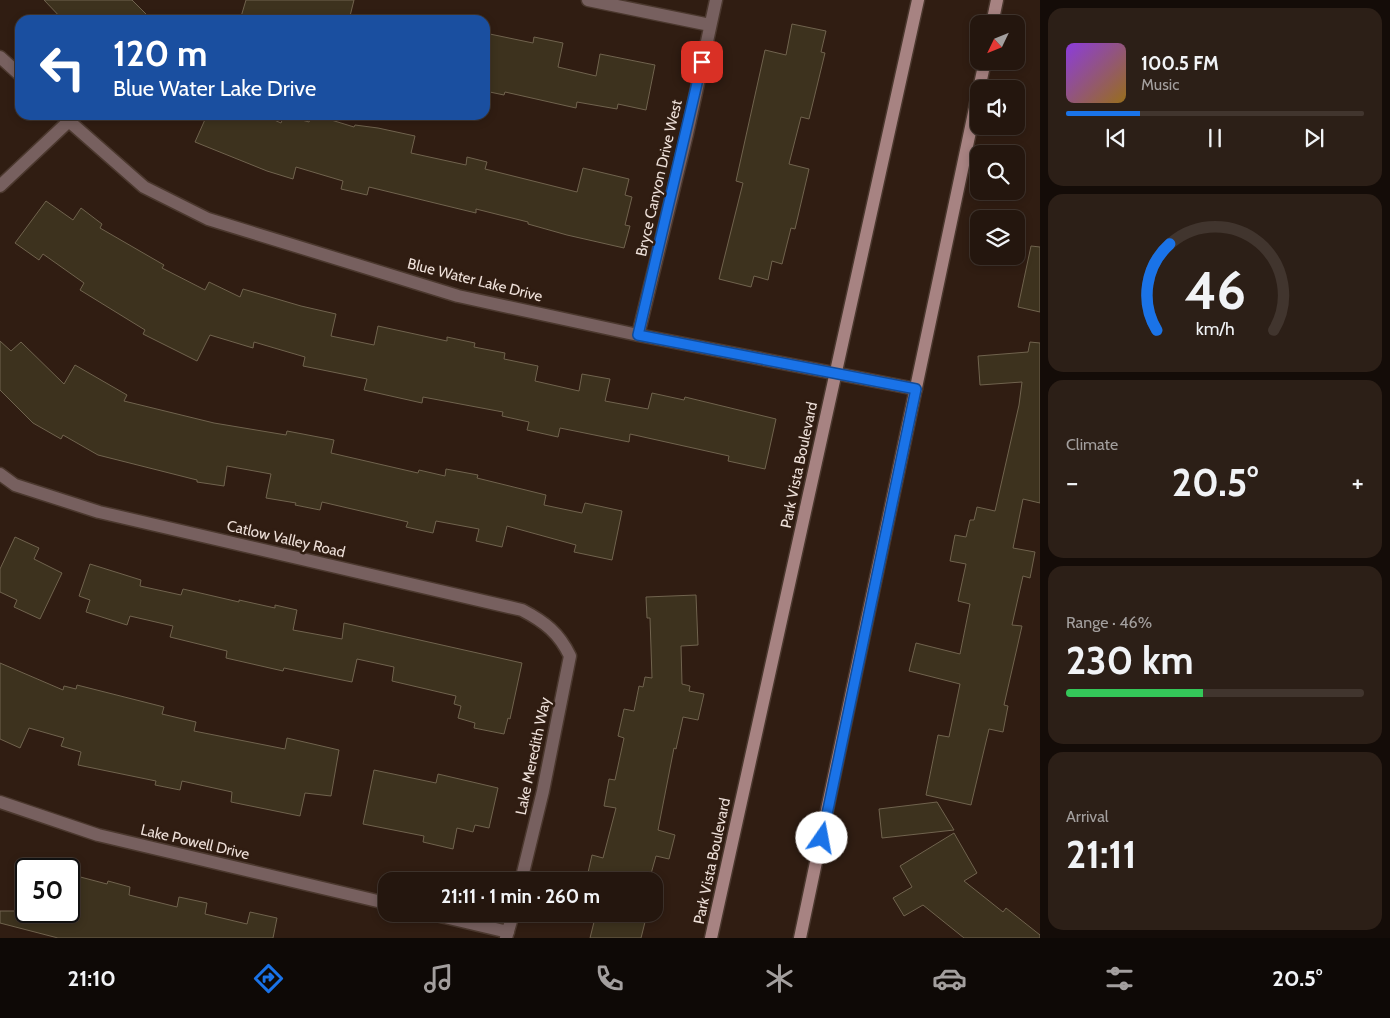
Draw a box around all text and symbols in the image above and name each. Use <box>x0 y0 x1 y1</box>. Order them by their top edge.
north arrow <box>970 15 1025 70</box>
map controls <box>970 15 1025 265</box>
text: 120 m <box>113 32 207 75</box>
icon: left <box>30 35 95 100</box>
pin <box>681 41 723 83</box>
icon: arrive <box>688 48 716 76</box>
text: 100.5 FM <box>1141 52 1219 75</box>
text: Blue Water Lake Drive <box>113 75 316 102</box>
text: Music <box>1141 75 1179 94</box>
button: sound <box>970 80 1025 135</box>
street label: Bryce Canyon Drive West <box>632 98 686 258</box>
icon: previous <box>1102 124 1130 152</box>
icon: pause <box>1201 124 1229 152</box>
icon: next <box>1300 124 1328 152</box>
button: search <box>970 145 1025 200</box>
button: layers <box>970 210 1025 265</box>
street label: Blue Water Lake Drive <box>406 255 545 306</box>
text: 46 <box>1184 259 1246 322</box>
text: km/h <box>1195 318 1235 339</box>
street label: Park Vista Boulevard <box>777 400 821 530</box>
text: Climate <box>1066 435 1118 454</box>
text: 20.5° <box>1172 459 1258 506</box>
text: − <box>1066 465 1078 499</box>
text: + <box>1352 465 1364 499</box>
street label: Catlow Valley Road <box>225 517 347 561</box>
text: Range · 46% <box>1066 613 1152 632</box>
text: 230 km <box>1066 637 1193 684</box>
street label: Lake Meredith Way <box>512 695 554 817</box>
street label: Park Vista Boulevard <box>690 796 734 926</box>
text: Arrival <box>1066 807 1109 826</box>
position arrow <box>795 811 847 863</box>
street label: Lake Powell Drive <box>139 821 252 863</box>
text: 21:11 <box>1066 831 1137 878</box>
speed limit sign: 50 <box>15 858 80 923</box>
text: 21:11 · 1 min · 260 m <box>441 885 600 908</box>
icon: directions <box>251 961 286 996</box>
icon: music <box>421 961 456 996</box>
icon: phone <box>592 961 627 996</box>
icon: climate <box>762 961 797 996</box>
icon: car <box>932 961 967 996</box>
icon: filters <box>1102 961 1137 996</box>
text: 21:10 <box>68 965 116 992</box>
text: 20.5° <box>1272 965 1322 992</box>

